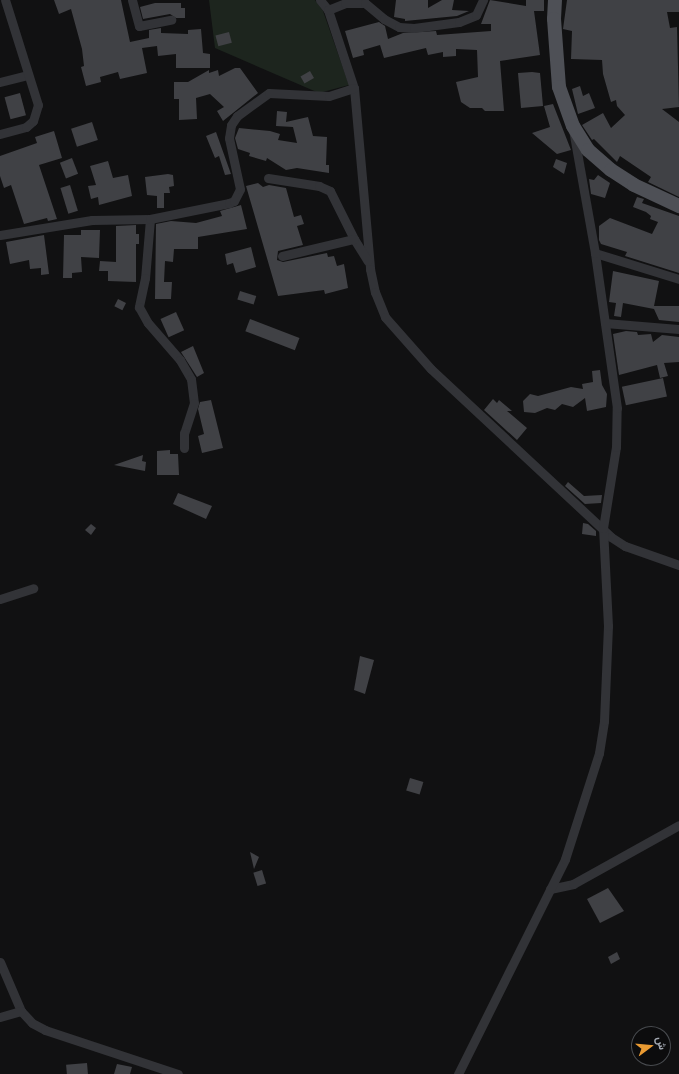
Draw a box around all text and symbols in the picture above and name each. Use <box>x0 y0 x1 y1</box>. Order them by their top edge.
north arrow <box>631 1026 671 1066</box>
text: ش <box>654 1035 670 1051</box>

